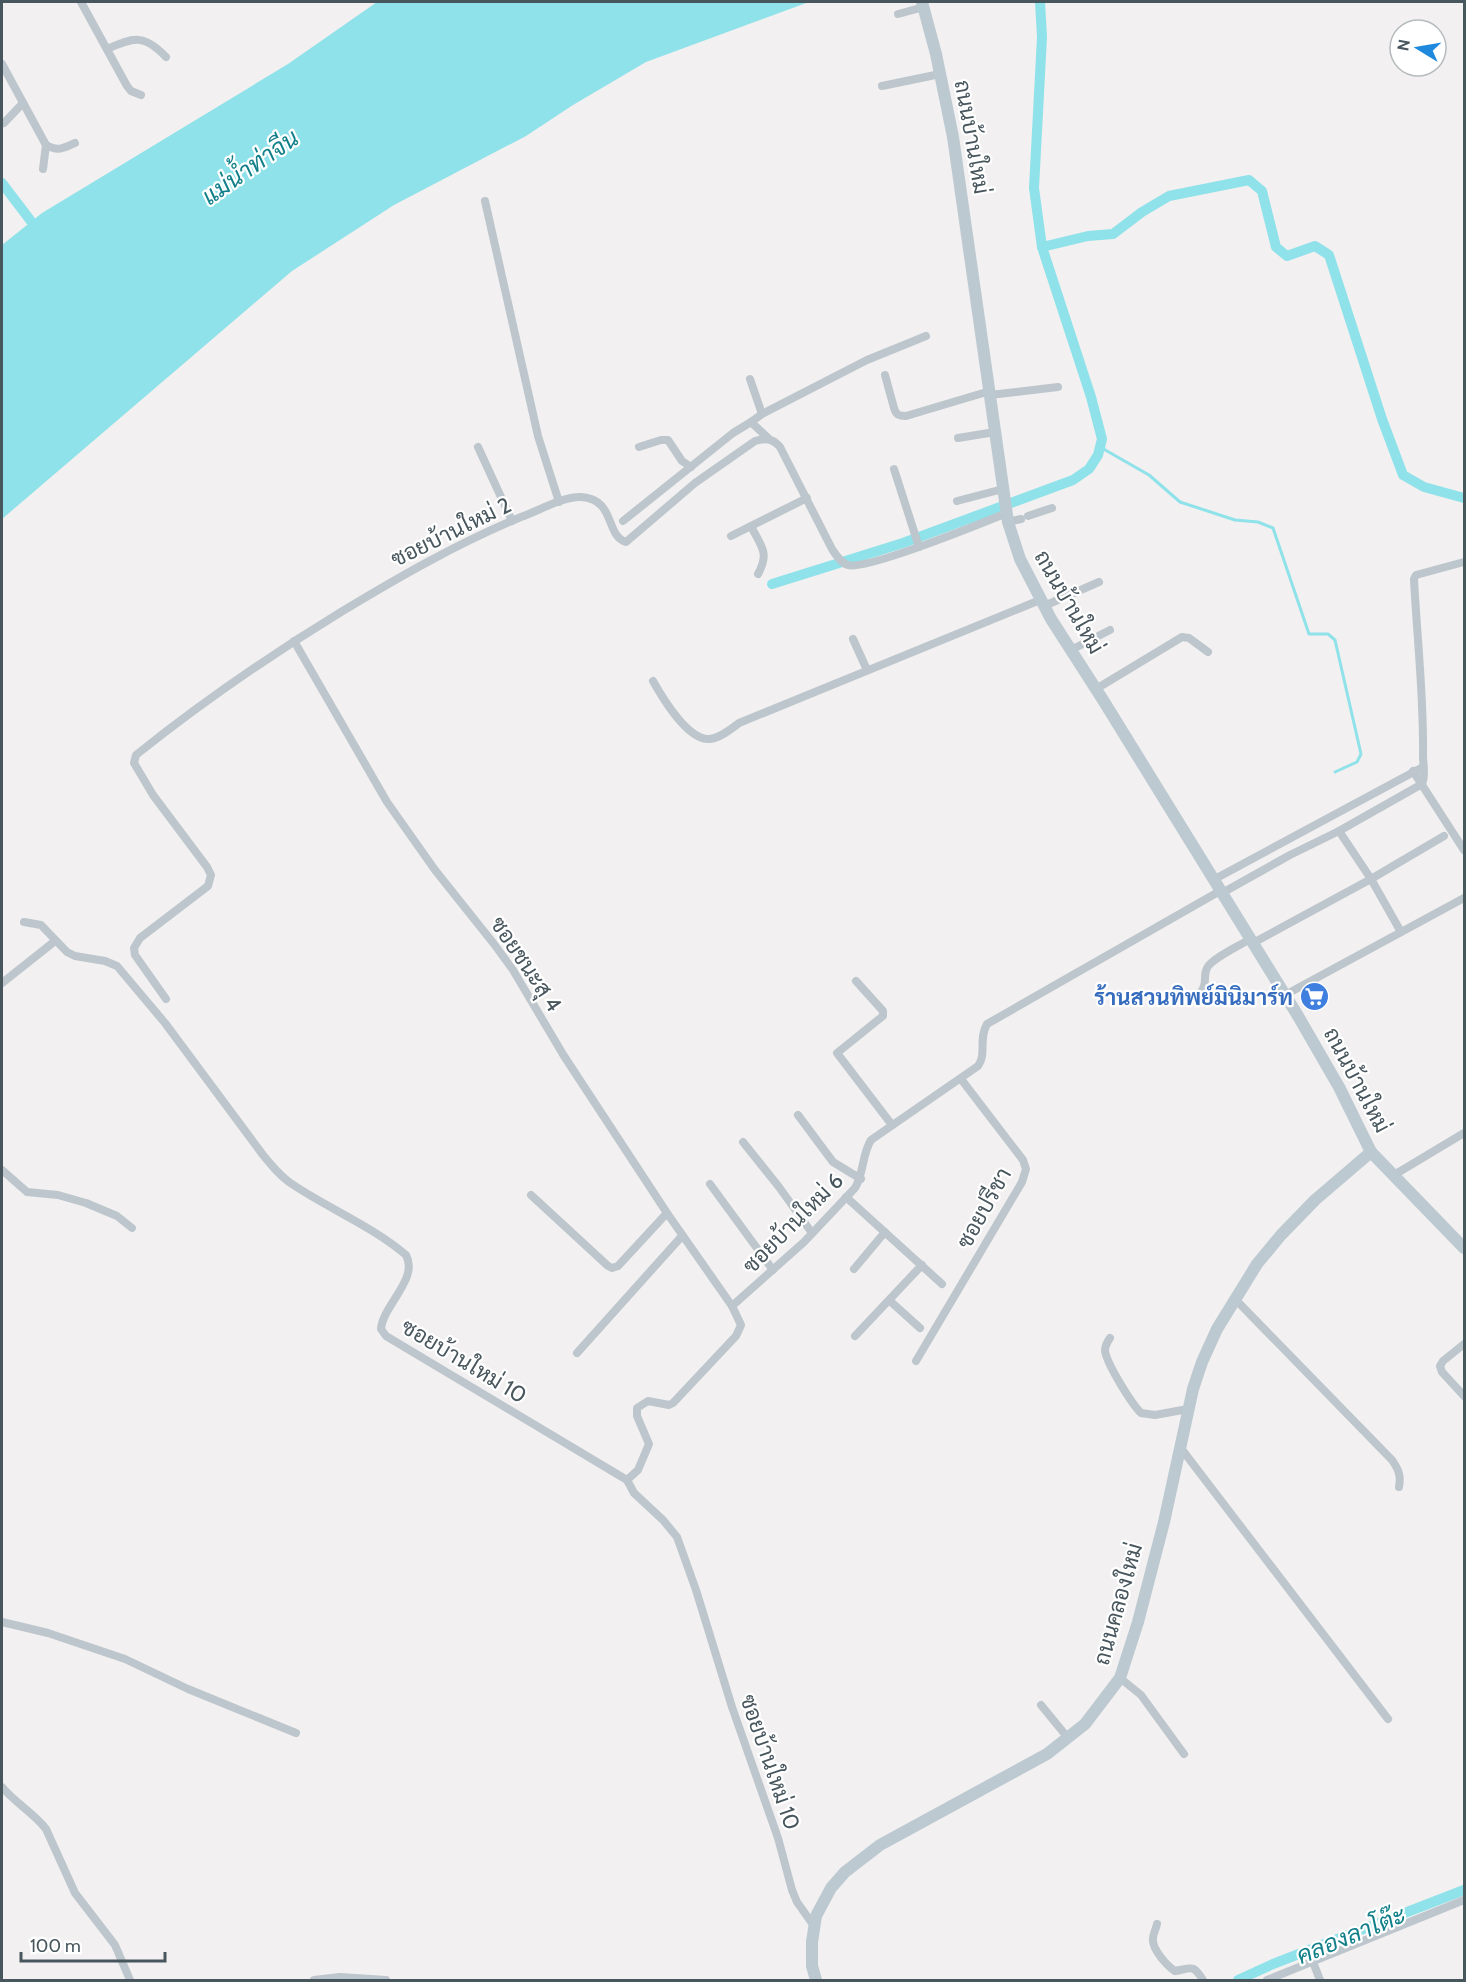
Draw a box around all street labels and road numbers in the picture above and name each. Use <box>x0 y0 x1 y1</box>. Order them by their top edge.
street label: ถนนบ้านใหม่ <box>949 78 996 196</box>
street label: ซอยบ้านใหม่ 2 <box>386 490 515 573</box>
street label: ถนนบ้านใหม่ <box>1028 545 1110 659</box>
street label: ซอยชนะสุ 4 <box>483 911 568 1018</box>
street label: ถนนบ้านใหม่ <box>1318 1022 1397 1137</box>
street label: ซอยปรีชา <box>951 1163 1017 1253</box>
street label: ซอยบ้านใหม่ 6 <box>736 1166 849 1279</box>
street label: ซอยบ้านใหม่ 10 <box>397 1312 532 1409</box>
street label: ถนนคลองใหม่ <box>1087 1540 1148 1668</box>
street label: ซอยบ้านใหม่ 10 <box>734 1691 807 1833</box>

